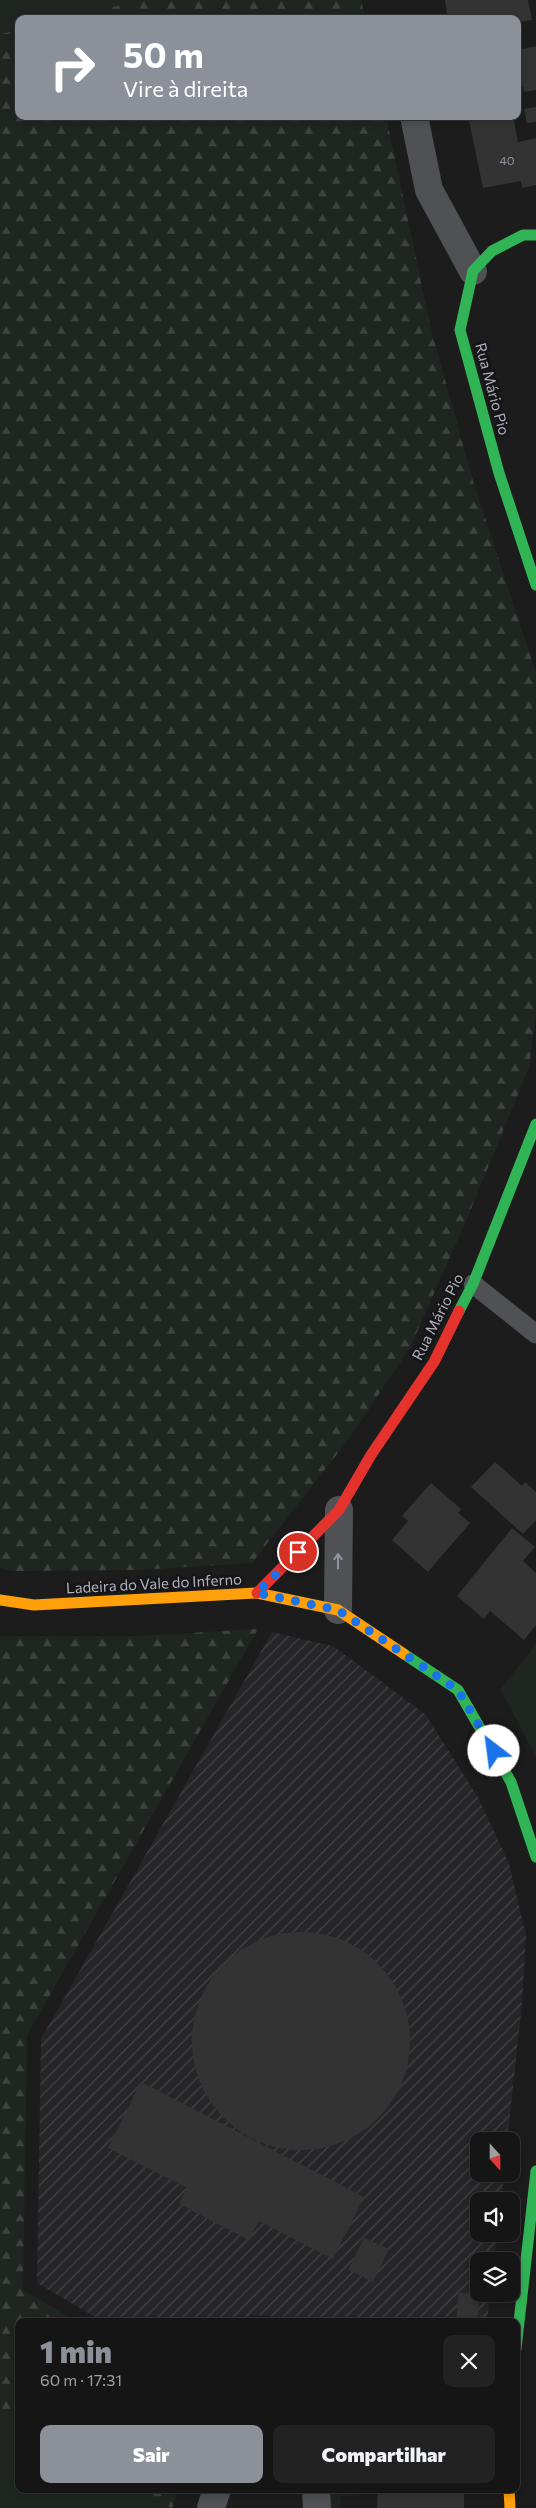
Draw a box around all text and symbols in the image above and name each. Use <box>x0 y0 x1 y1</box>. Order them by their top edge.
text: 50 m <box>123 32 204 75</box>
icon: right <box>40 35 105 100</box>
text: Vire à direita <box>123 75 248 102</box>
house number: 40 <box>499 153 515 167</box>
street label: Rua Mário Pio <box>472 341 514 437</box>
street label: Rua Mário Pio <box>408 1270 467 1363</box>
pin <box>277 1531 319 1573</box>
icon: arrive <box>284 1538 312 1566</box>
one-way arrow <box>333 1553 343 1570</box>
street label: Ladeira do Vale do Inferno <box>66 1569 242 1597</box>
position arrow <box>467 1724 519 1776</box>
north arrow <box>470 2132 520 2182</box>
map controls <box>470 2132 520 2302</box>
button: sound <box>470 2192 520 2242</box>
button: layers <box>470 2252 520 2302</box>
text: 1 min <box>40 2332 112 2369</box>
button: close <box>443 2335 495 2387</box>
text: 60 m · 17:31 <box>40 2370 122 2389</box>
button: Sair <box>40 2425 263 2483</box>
button: Compartilhar <box>273 2425 495 2483</box>

